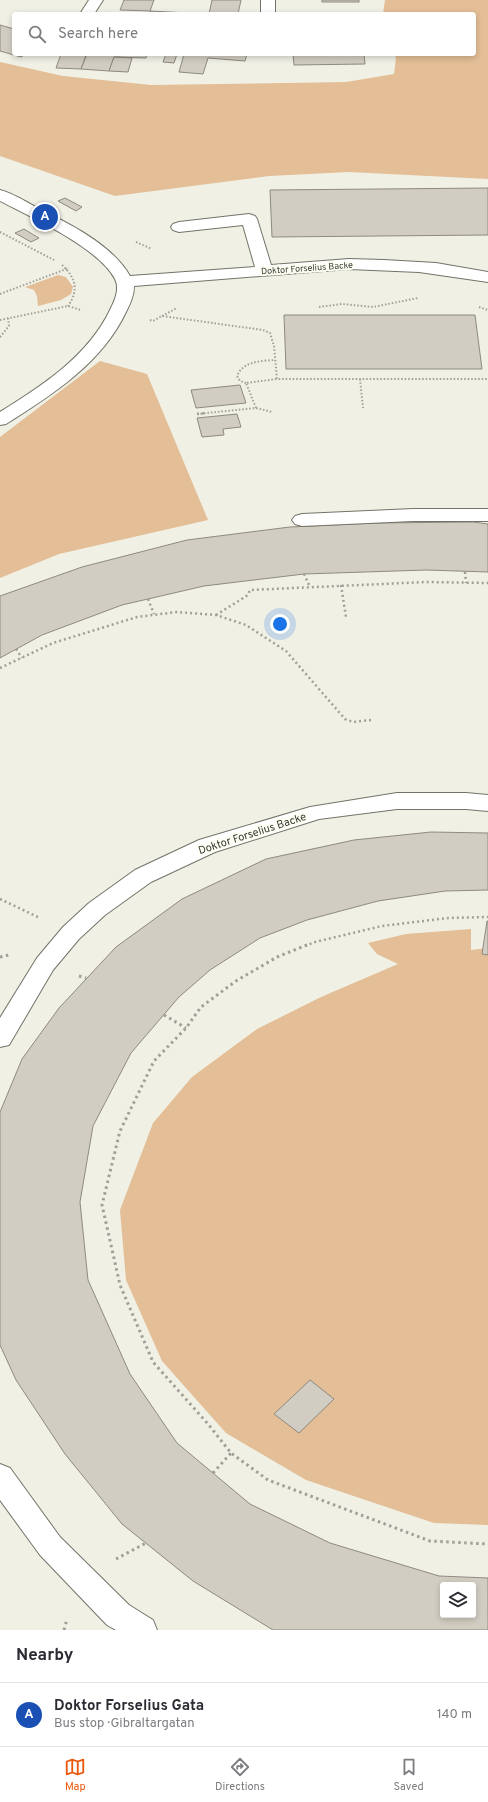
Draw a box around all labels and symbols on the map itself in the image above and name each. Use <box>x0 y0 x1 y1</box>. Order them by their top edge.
pin: A <box>32 202 58 232</box>
street label: Doktor Forselius Backe <box>261 260 354 277</box>
your location <box>270 614 290 634</box>
street label: Doktor Forselius Backe <box>197 810 308 858</box>

